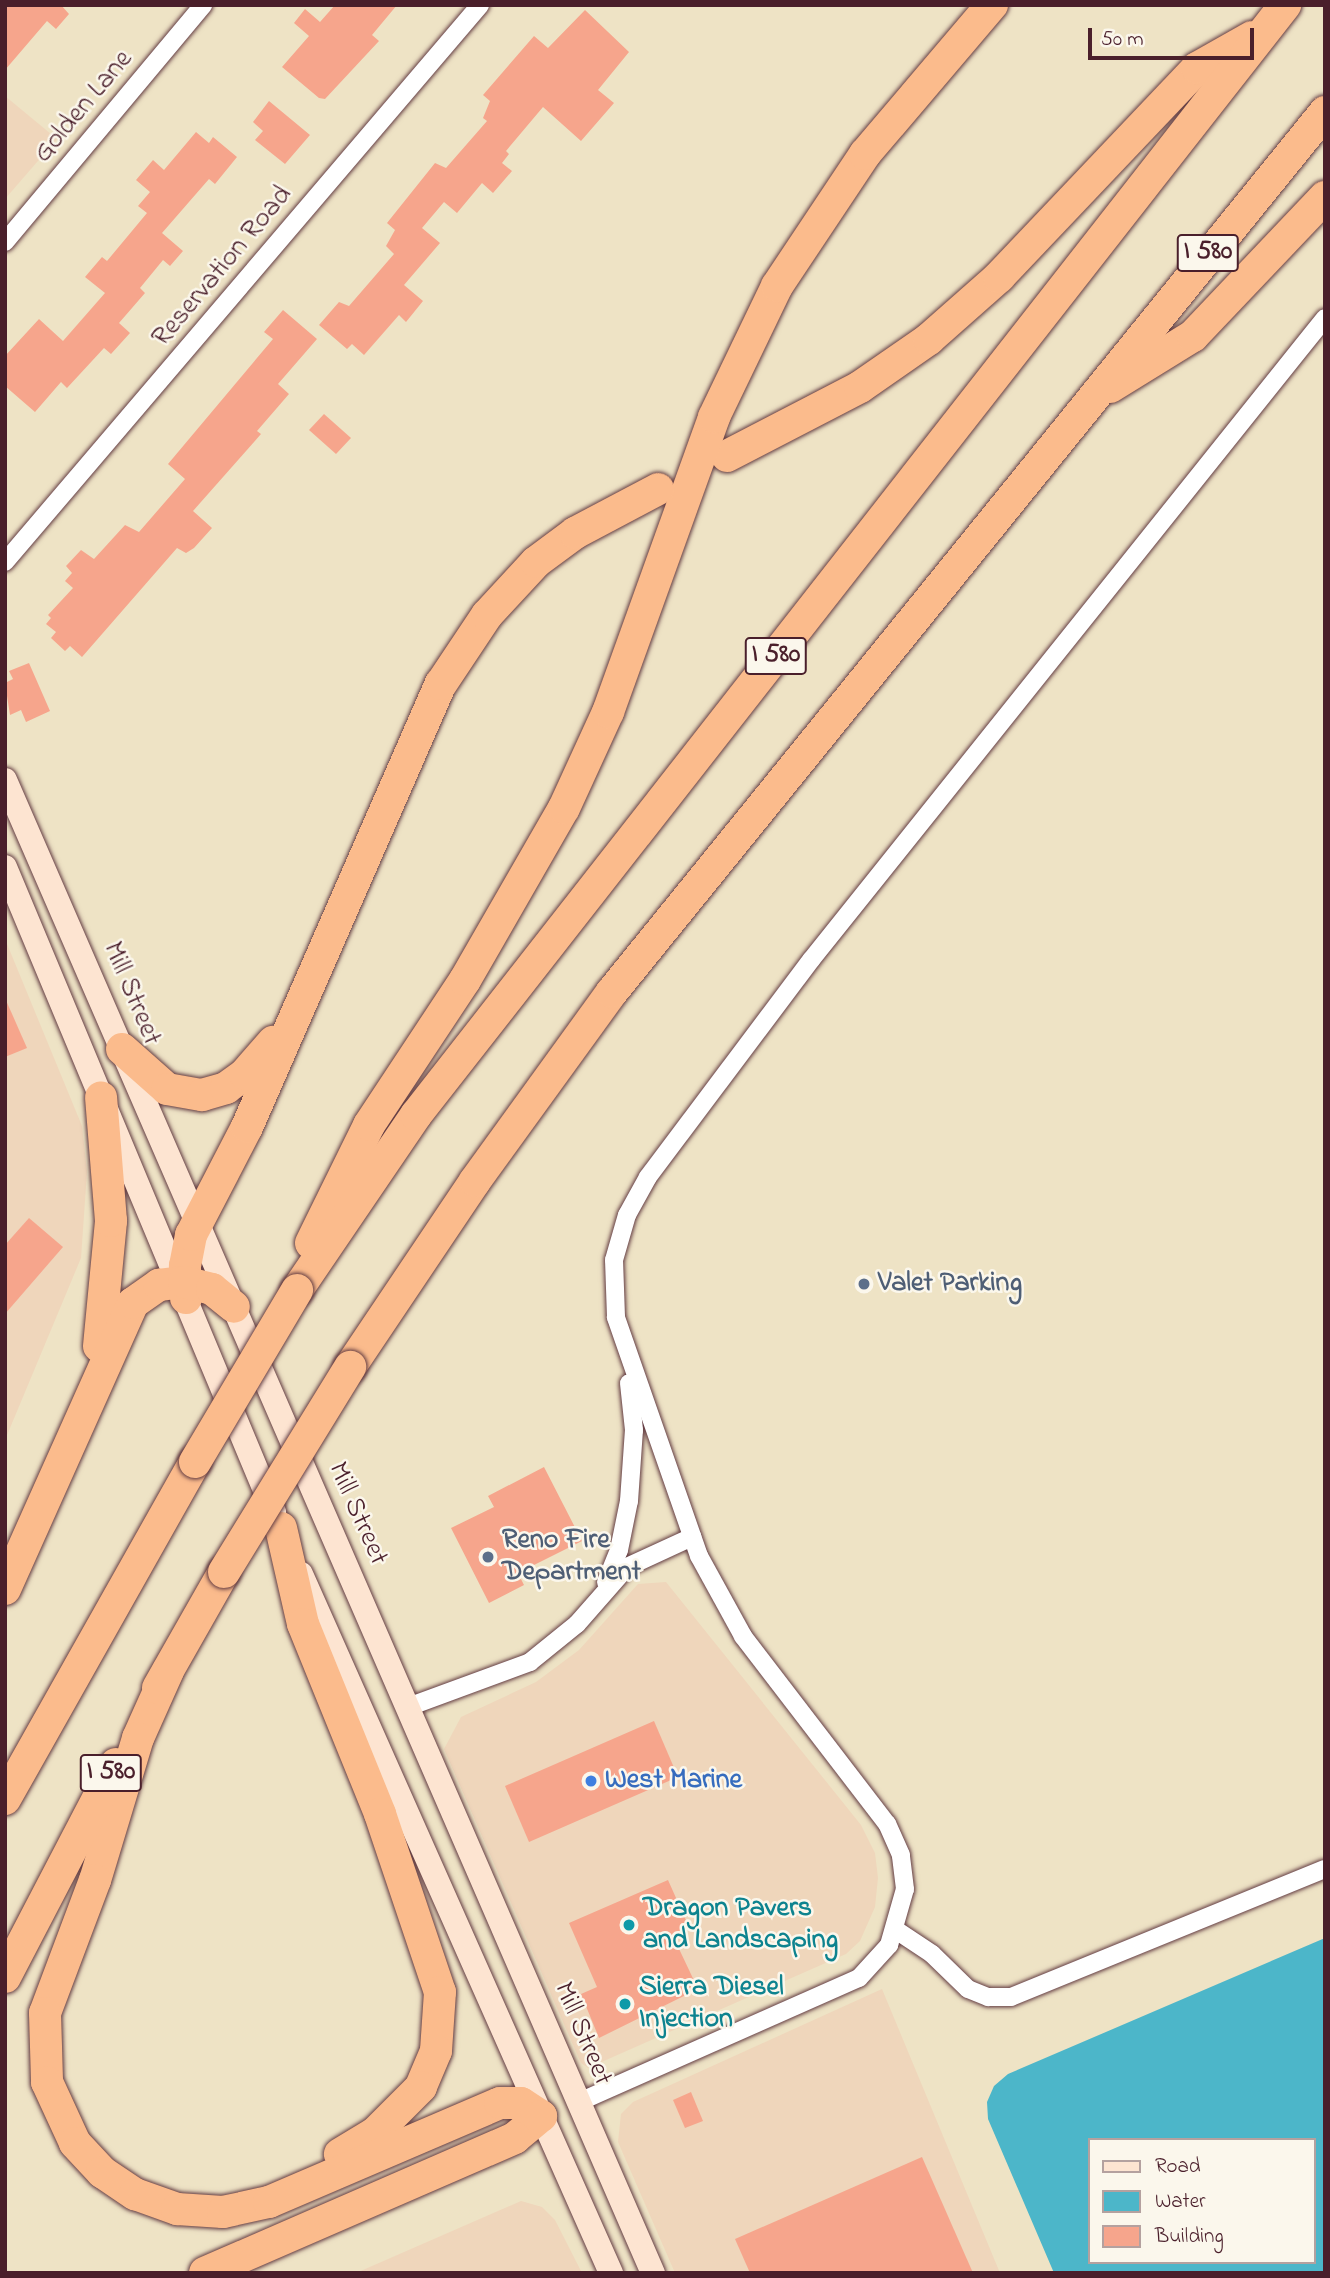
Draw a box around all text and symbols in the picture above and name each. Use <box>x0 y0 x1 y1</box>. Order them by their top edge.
scale bar <box>1092 14 1258 58</box>
text: 50 m <box>1101 25 1144 55</box>
street label: Golden Lane <box>27 44 141 170</box>
street label: Reservation Road <box>146 180 300 354</box>
road number: I 580 <box>1176 230 1240 276</box>
road number: I 580 <box>744 634 808 678</box>
street label: Mill Street <box>94 937 168 1051</box>
place label: Valet Parking <box>878 1267 1022 1301</box>
marker: Valet Parking <box>856 1276 872 1292</box>
street label: Mill Street <box>319 1457 395 1571</box>
place label: Reno Fire Department <box>502 1524 641 1590</box>
marker: Reno Fire Department <box>480 1549 496 1565</box>
road number: I 580 <box>80 1750 142 1796</box>
place label: West Marine <box>605 1764 742 1798</box>
marker: West Marine <box>583 1773 599 1789</box>
place label: Dragon Pavers and Landscaping <box>643 1892 838 1958</box>
marker: Dragon Pavers and Landscaping <box>621 1917 637 1933</box>
place label: Sierra Diesel Injection <box>639 1971 784 2037</box>
street label: Mill Street <box>545 1977 619 2091</box>
marker: Sierra Diesel Injection <box>617 1996 633 2012</box>
legend <box>1088 2138 1316 2264</box>
text: Road <box>1155 2152 1201 2182</box>
text: Water <box>1155 2187 1206 2217</box>
text: Building <box>1155 2222 1224 2252</box>

